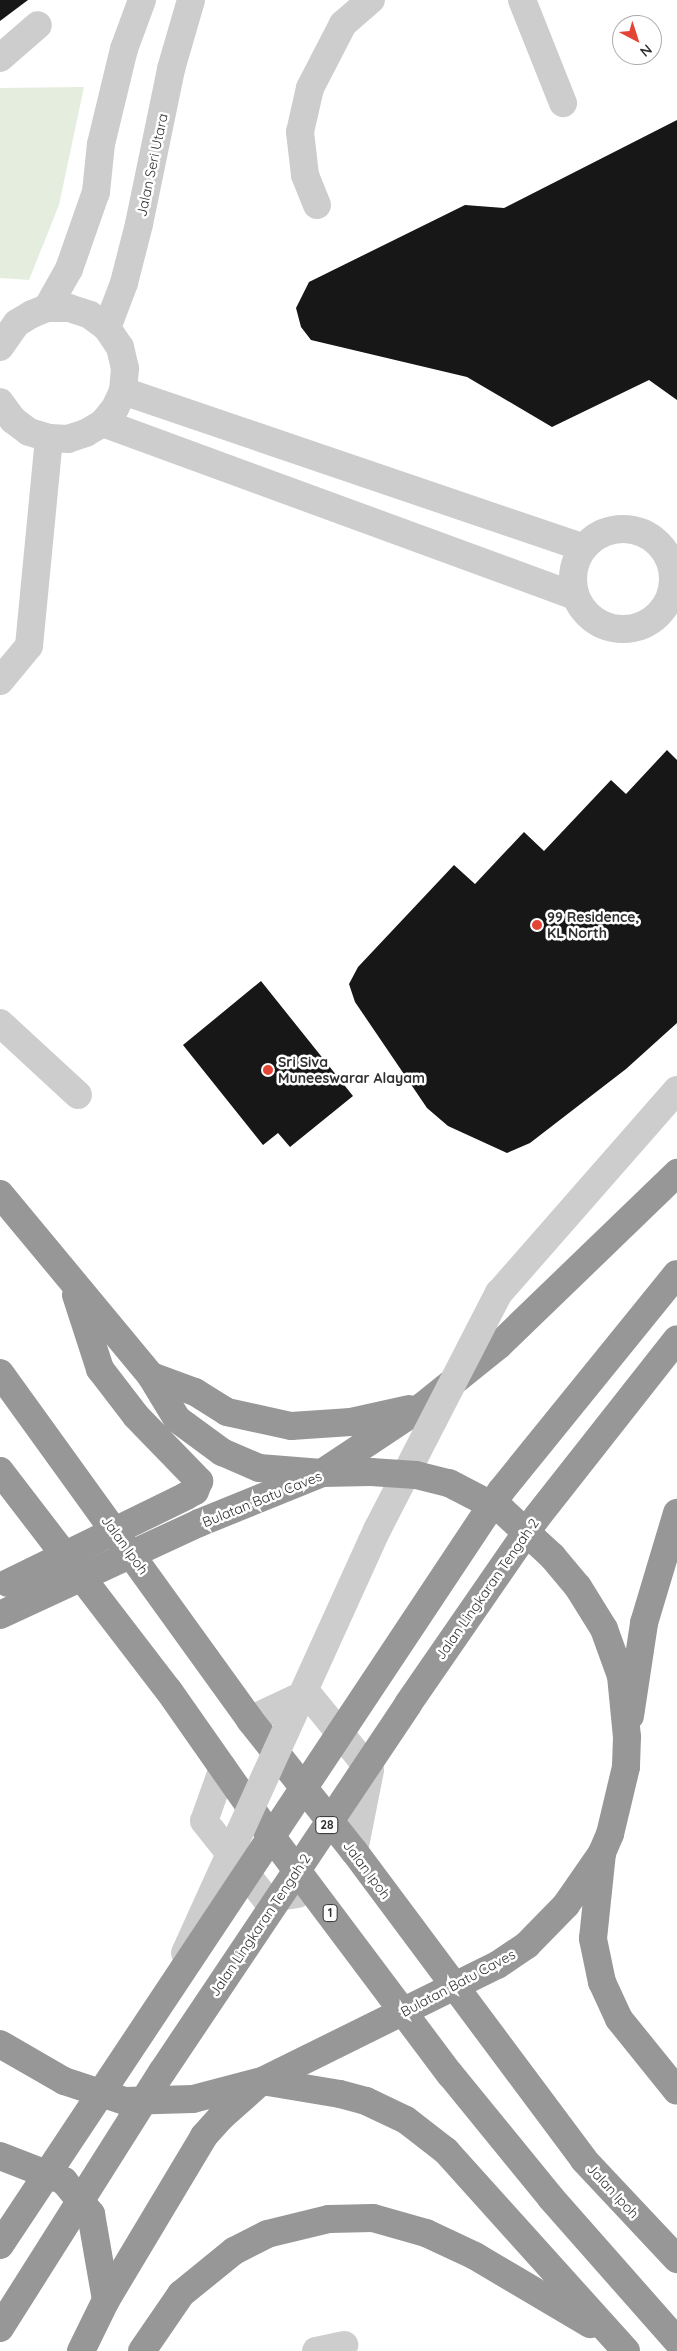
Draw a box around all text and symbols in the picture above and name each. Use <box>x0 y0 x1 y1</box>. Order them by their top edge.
north arrow <box>612 15 662 65</box>
text: N <box>636 41 656 61</box>
street label: Jalan Seri Utara <box>133 112 171 218</box>
place label: 99 Residence, KL North <box>547 909 639 942</box>
marker: 99 Residence, KL North <box>531 919 543 931</box>
place label: Sri Siva Muneeswarar Alayam <box>278 1054 425 1086</box>
marker: Sri Siva Muneeswarar Alayam <box>262 1064 274 1076</box>
street label: Bulatan Batu Caves <box>200 1467 324 1531</box>
street label: Jalan Ipoh <box>98 1512 152 1578</box>
street label: Jalan Lingkaran Tengah 2 <box>432 1515 542 1663</box>
road number: 28 <box>314 1816 340 1834</box>
street label: Jalan Ipoh <box>340 1838 394 1902</box>
street label: Jalan Lingkaran Tengah 2 <box>206 1851 314 1999</box>
road number: 1 <box>322 1904 338 1922</box>
street label: Bulatan Batu Caves <box>398 1946 518 2020</box>
street label: Jalan Ipoh <box>583 2160 643 2222</box>

